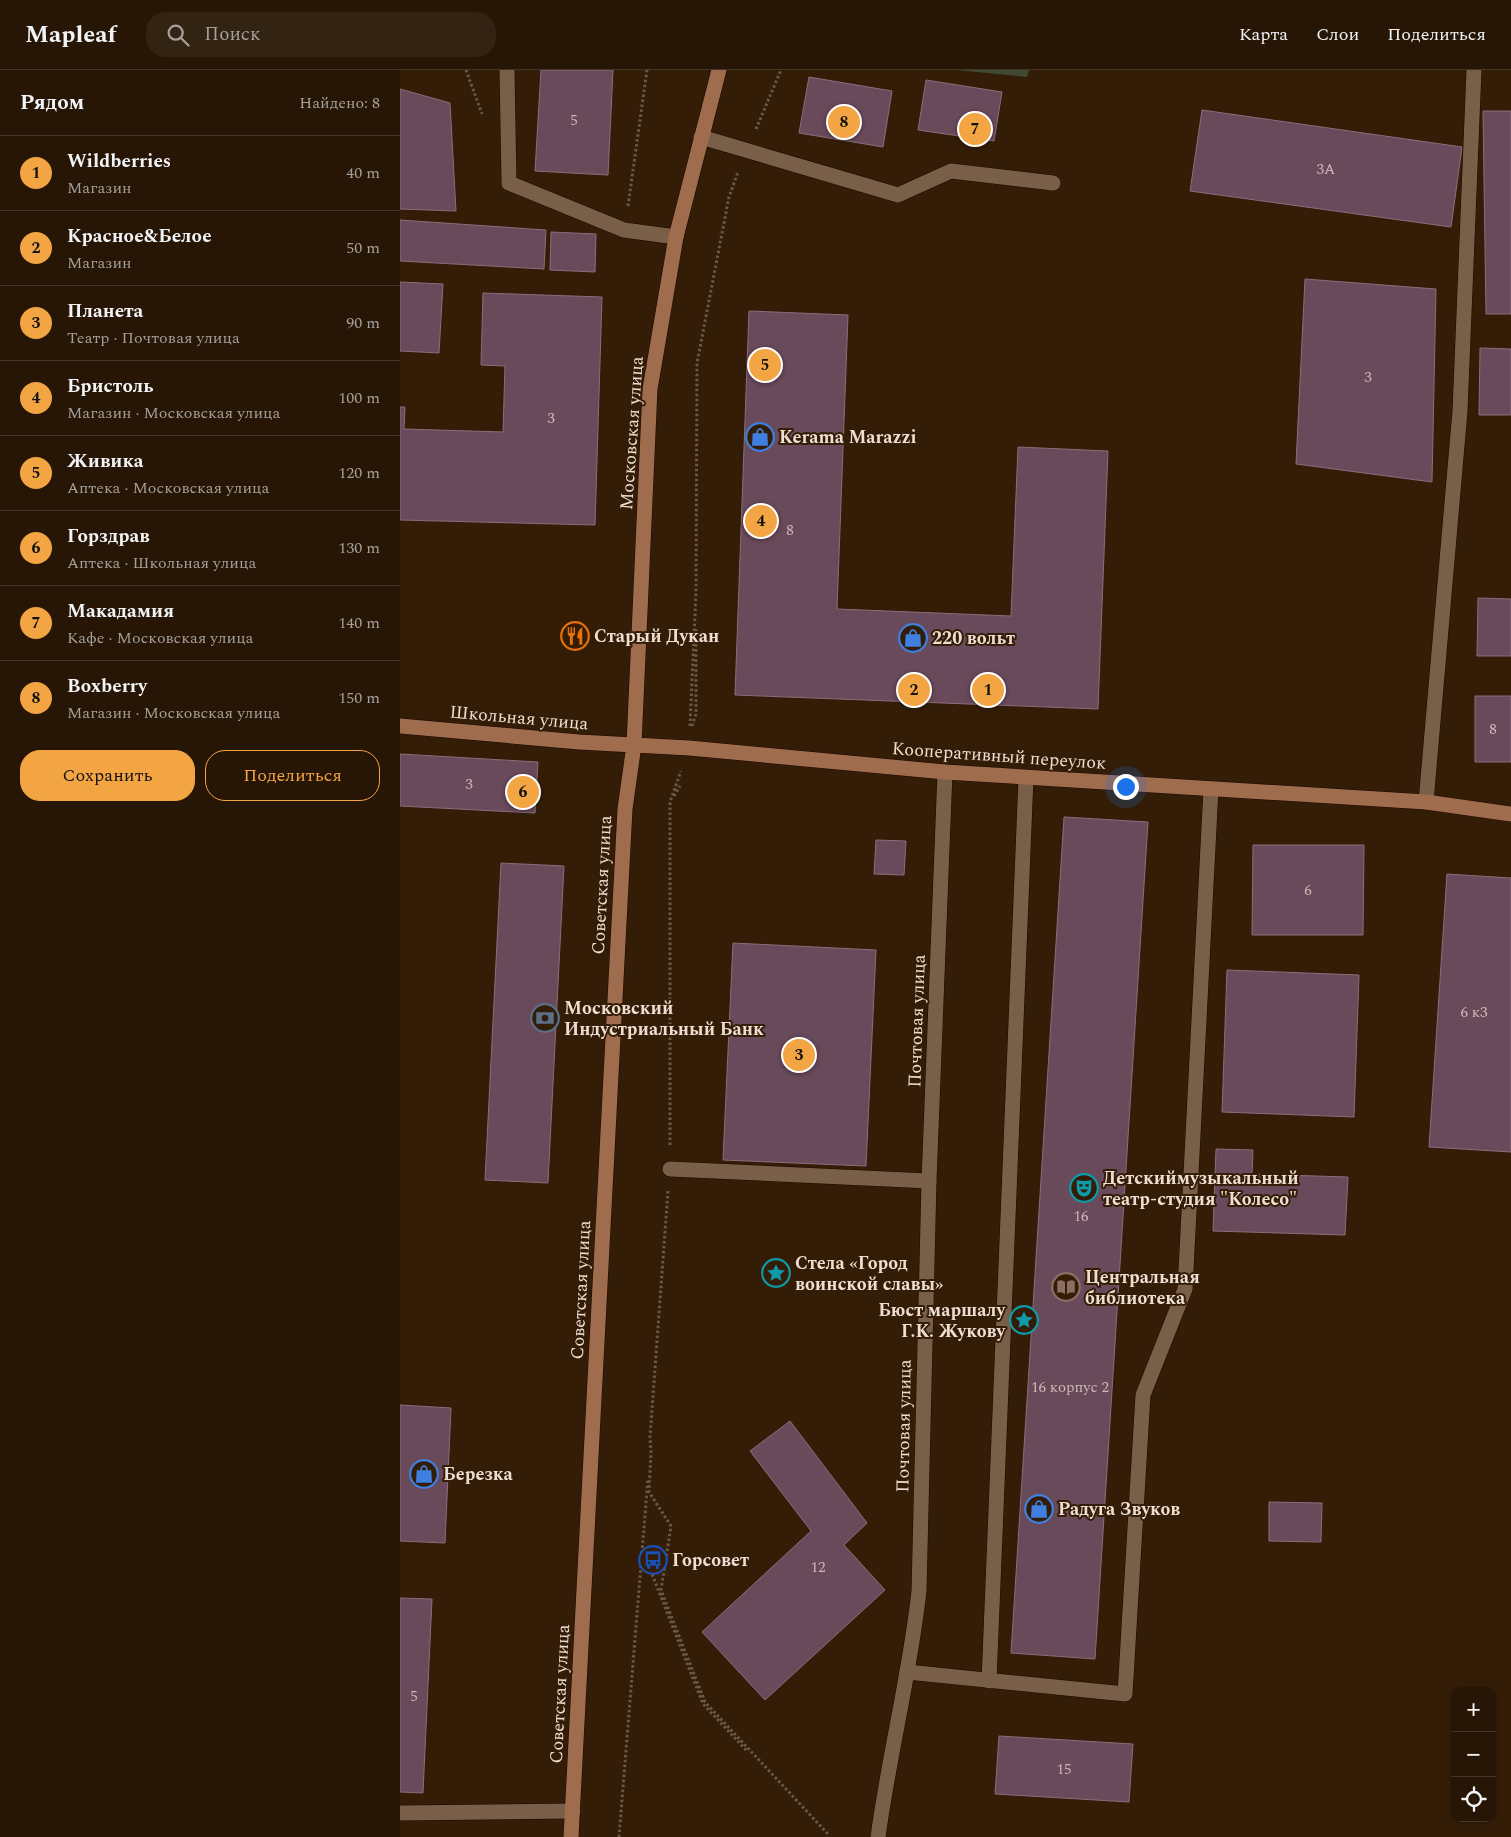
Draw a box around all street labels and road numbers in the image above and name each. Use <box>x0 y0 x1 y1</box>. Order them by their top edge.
street label: Московская улица <box>613 355 651 511</box>
street label: Школьная улица <box>448 698 590 738</box>
street label: Кооперативный переулок <box>891 735 1107 777</box>
street label: Советская улица <box>585 815 619 955</box>
street label: Почтовая улица <box>901 954 933 1088</box>
street label: Советская улица <box>564 1220 598 1360</box>
street label: Почтовая улица <box>889 1359 919 1493</box>
street label: Советская улица <box>543 1624 577 1764</box>

